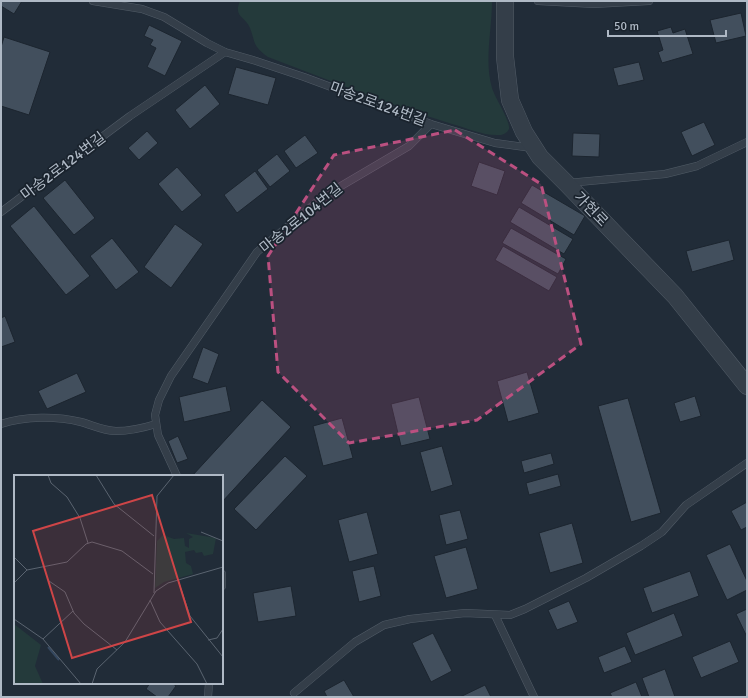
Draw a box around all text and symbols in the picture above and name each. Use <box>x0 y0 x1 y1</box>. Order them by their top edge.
scale bar <box>608 12 726 38</box>
text: 50 m <box>614 19 639 34</box>
street label: 마송2로124번길 <box>327 78 429 130</box>
street label: 마송2로124번길 <box>17 128 109 204</box>
street label: 마송2로104번길 <box>256 179 346 257</box>
street label: 가현로 <box>570 188 612 230</box>
inset map <box>14 475 223 684</box>

